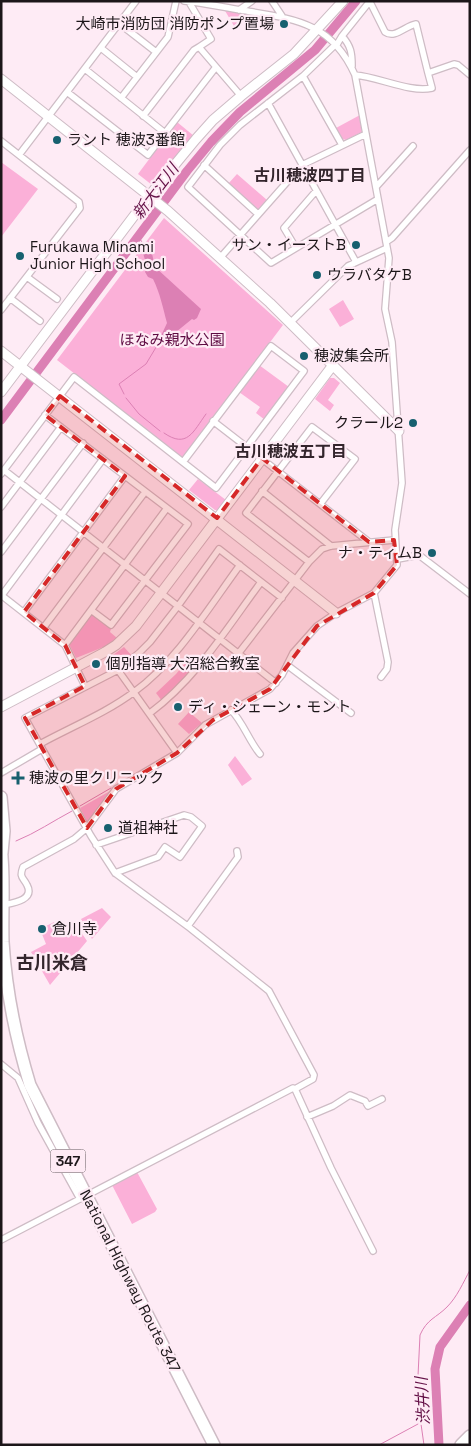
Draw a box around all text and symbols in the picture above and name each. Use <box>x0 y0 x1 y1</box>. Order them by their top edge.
place label: 大崎市消防団 消防ポンプ置場 <box>76 14 274 33</box>
marker: 大崎市消防団 消防ポンプ置場 <box>278 18 290 30</box>
place label: ラント 穂波3番館 <box>67 130 185 149</box>
marker: ラント 穂波3番館 <box>51 134 63 146</box>
water label: 新大江川 <box>128 158 184 223</box>
district label: 古川穂波四丁目 <box>254 165 366 186</box>
place label: サン・イーストB <box>232 235 346 254</box>
place label: Furukawa Minami Junior High School <box>30 237 165 273</box>
marker: サン・イーストB <box>350 239 362 251</box>
marker: Furukawa Minami Junior High School <box>14 250 26 262</box>
place label: ウラバタケB <box>327 265 412 284</box>
marker: ウラバタケB <box>311 269 323 281</box>
park label: ほなみ親水公園 <box>119 330 225 349</box>
place label: 穂波集会所 <box>314 346 389 365</box>
marker: 穂波集会所 <box>298 350 310 362</box>
place label: クラール2 <box>334 413 403 432</box>
marker: クラール2 <box>407 417 419 429</box>
district label: 古川穂波五丁目 <box>235 441 347 462</box>
place label: ナ・ティムB <box>338 543 422 562</box>
marker: ナ・ティムB <box>426 547 438 559</box>
place label: 個別指導 大沼総合教室 <box>106 654 260 673</box>
marker: 個別指導 大沼総合教室 <box>90 658 102 670</box>
place label: ディ・シェーン・モント <box>188 697 351 716</box>
marker: ディ・シェーン・モント <box>172 701 184 713</box>
place label: 穂波の里クリニック <box>29 768 164 787</box>
marker: 穂波の里クリニック <box>11 771 25 785</box>
place label: 道祖神社 <box>118 818 178 837</box>
marker: 道祖神社 <box>102 822 114 834</box>
place label: 倉川寺 <box>52 919 97 938</box>
marker: 倉川寺 <box>36 923 48 935</box>
district label: 古川米倉 <box>16 951 88 974</box>
road number: 347 <box>50 1150 86 1172</box>
street label: National Highway Route 347 <box>76 1186 185 1375</box>
water label: 渋井川 <box>411 1374 434 1425</box>

